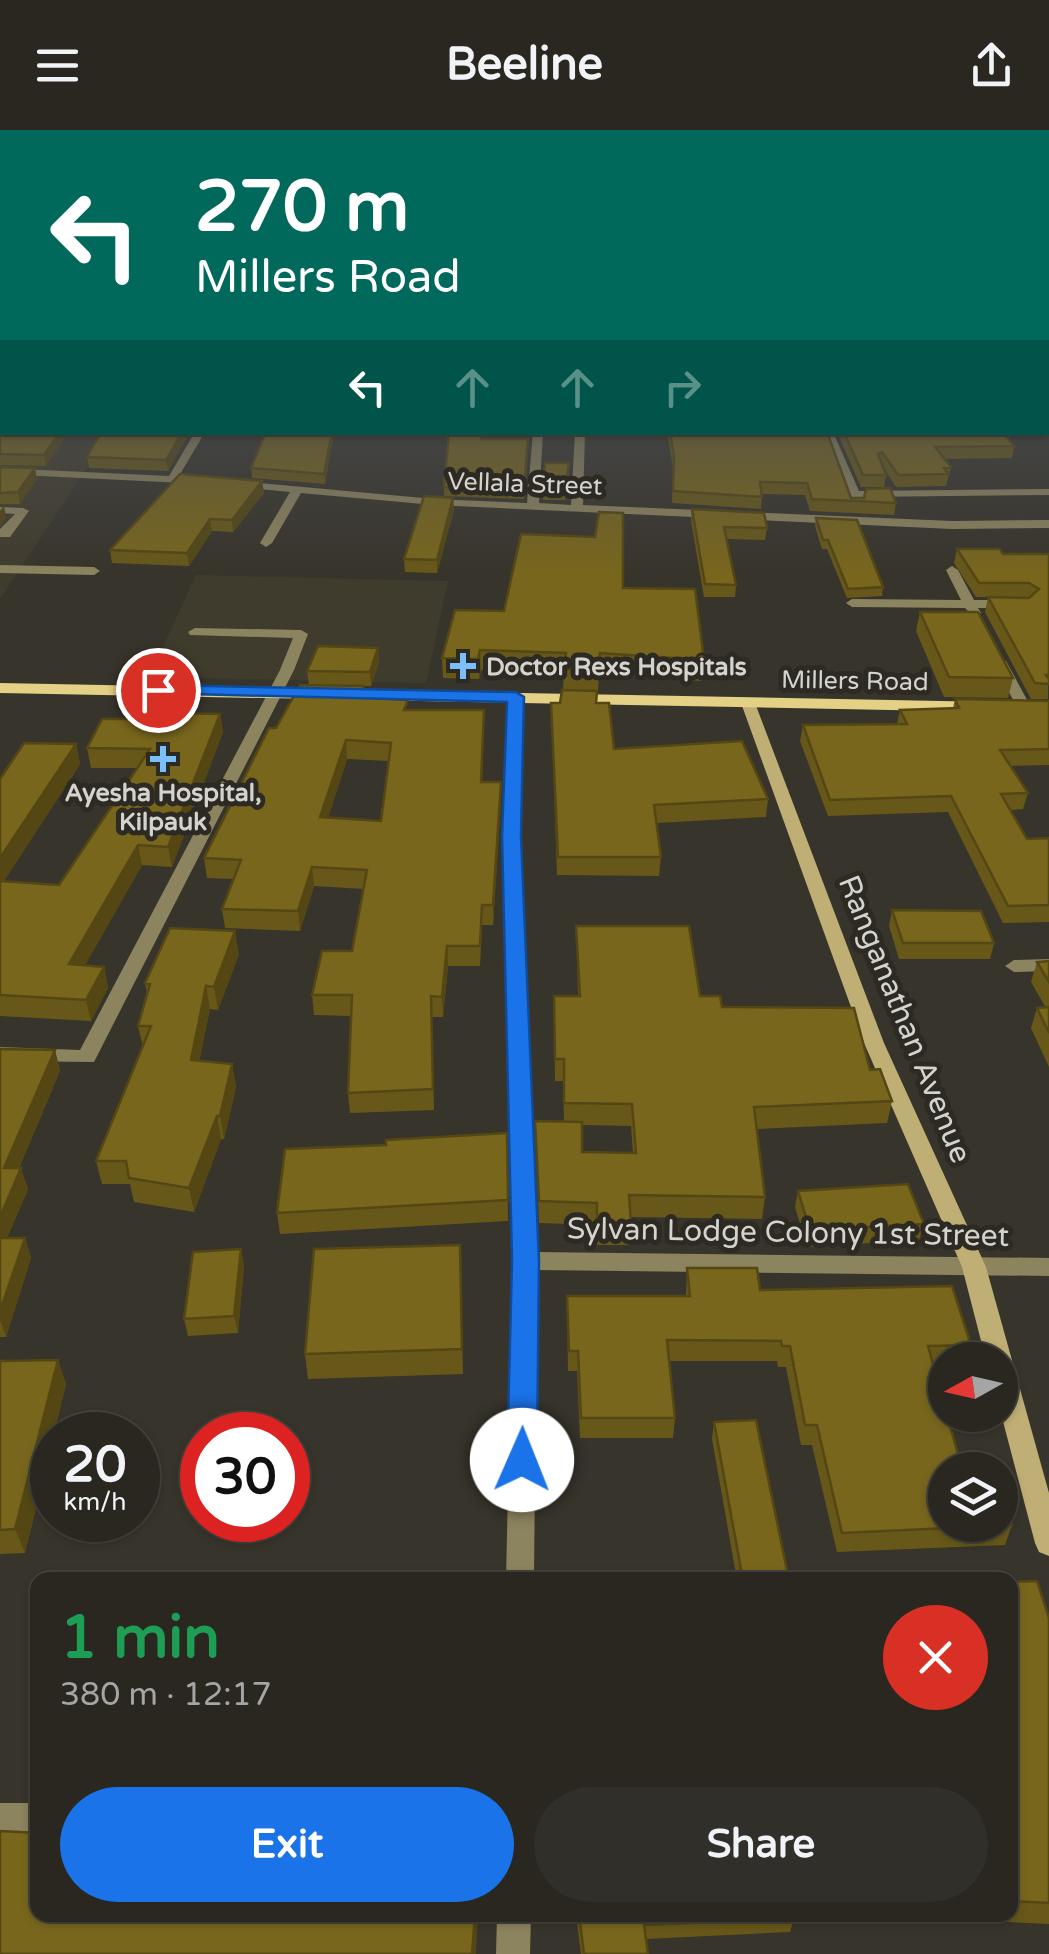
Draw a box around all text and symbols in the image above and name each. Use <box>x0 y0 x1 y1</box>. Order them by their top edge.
icon: menu <box>30 38 85 93</box>
text: Beeline <box>446 38 603 92</box>
icon: share <box>964 38 1019 93</box>
text: 270 m <box>195 166 409 250</box>
icon: left <box>30 170 160 300</box>
text: Millers Road <box>195 251 461 305</box>
icon: left <box>340 360 395 415</box>
icon: ahead <box>445 360 500 415</box>
icon: ahead <box>550 360 605 415</box>
icon: right <box>655 360 710 415</box>
street label: Vellala Street <box>447 466 603 502</box>
pin <box>116 648 201 733</box>
place label: Doctor Rexs Hospitals <box>486 652 747 682</box>
marker: Doctor Rexs Hospitals <box>450 653 476 679</box>
icon: arrive <box>131 663 186 718</box>
street label: Millers Road <box>781 665 929 697</box>
marker: Ayesha Hospital, Kilpauk <box>150 746 176 772</box>
place label: Ayesha Hospital, Kilpauk <box>65 778 261 837</box>
street label: Ranganathan Avenue <box>830 870 979 1168</box>
street label: Sylvan Lodge Colony 1st Street <box>567 1210 1009 1255</box>
north arrow <box>928 1342 1018 1432</box>
map controls <box>928 1342 1018 1542</box>
position arrow <box>470 1408 574 1512</box>
speed limit sign: 30 <box>180 1412 310 1542</box>
text: 20 <box>64 1435 126 1495</box>
button: layers <box>928 1452 1018 1542</box>
text: km/h <box>64 1487 126 1517</box>
text: 1 min <box>60 1602 220 1674</box>
button: close <box>883 1605 988 1710</box>
text: 380 m · 12:17 <box>60 1676 272 1714</box>
button: Exit <box>60 1787 514 1902</box>
button: Share <box>534 1787 988 1902</box>

